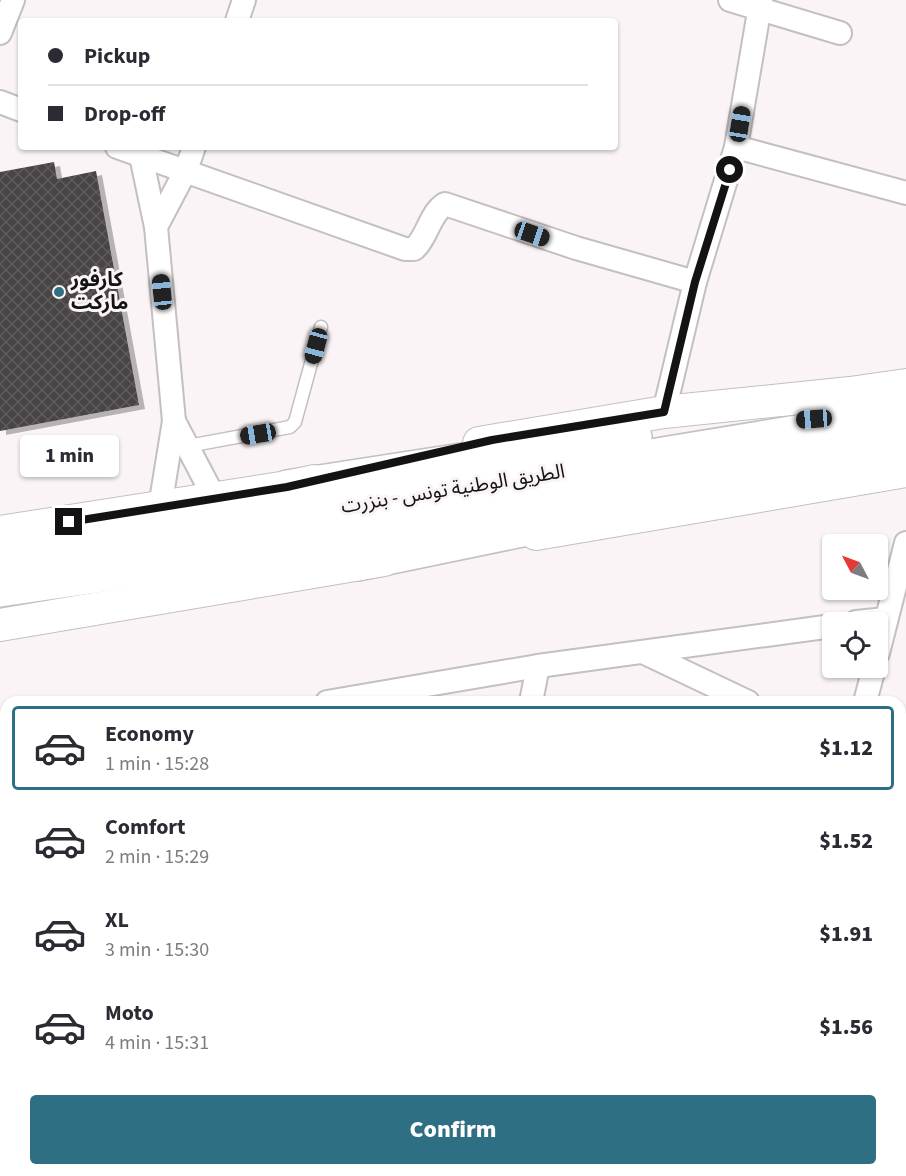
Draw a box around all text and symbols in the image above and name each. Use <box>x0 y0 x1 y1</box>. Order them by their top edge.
text: Pickup <box>84 40 150 72</box>
text: Drop-off <box>84 98 165 130</box>
car <box>728 105 752 143</box>
route start <box>716 156 743 183</box>
car <box>512 220 552 248</box>
place label: كارفور ماركت <box>70 266 128 317</box>
car <box>151 273 173 311</box>
marker: كارفور ماركت <box>52 285 66 299</box>
car <box>303 326 329 366</box>
car <box>795 409 833 429</box>
car <box>239 422 277 446</box>
callout: 1 min <box>20 435 118 477</box>
text: 1 min <box>45 442 94 470</box>
street label: الطريق الوطنية تونس - بنزرت <box>339 457 567 521</box>
route end <box>55 508 82 535</box>
north arrow <box>822 534 888 600</box>
map controls <box>822 534 888 678</box>
button: locate <box>822 612 888 678</box>
text: Economy <box>105 718 194 750</box>
icon: car <box>33 721 87 775</box>
text: $1.12 <box>819 732 873 764</box>
text: 1 min · 15:28 <box>105 750 209 778</box>
text: Comfort <box>105 811 186 843</box>
icon: car <box>33 814 87 868</box>
text: $1.52 <box>819 825 873 857</box>
text: 2 min · 15:29 <box>105 843 209 871</box>
text: XL <box>105 904 129 936</box>
icon: car <box>33 907 87 961</box>
text: $1.91 <box>819 918 873 950</box>
text: 3 min · 15:30 <box>105 936 209 964</box>
text: Moto <box>105 997 154 1029</box>
icon: car <box>33 1000 87 1054</box>
text: $1.56 <box>819 1011 873 1043</box>
text: 4 min · 15:31 <box>105 1029 209 1057</box>
button: Confirm <box>30 1095 876 1164</box>

